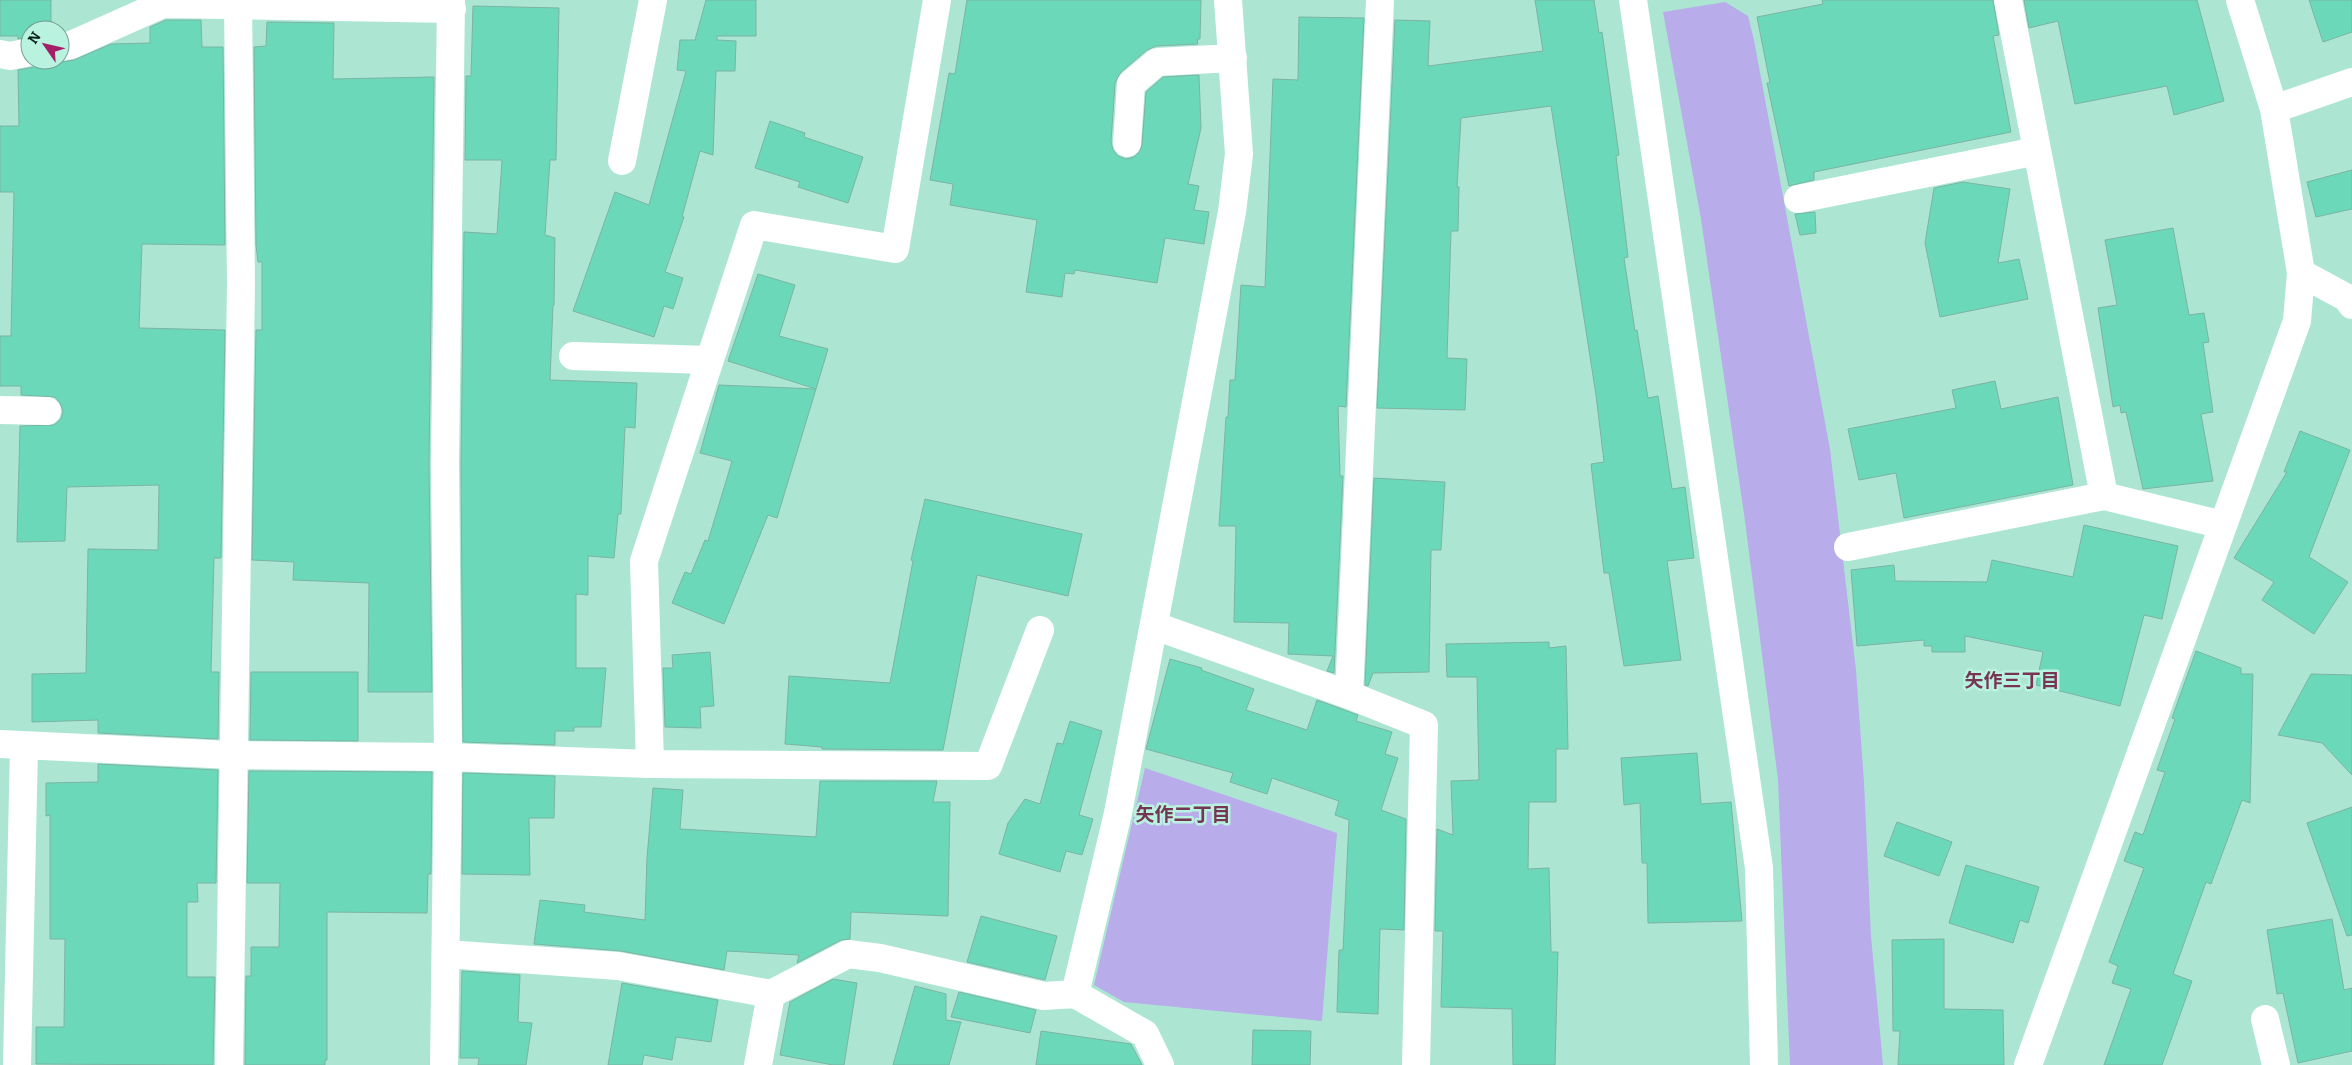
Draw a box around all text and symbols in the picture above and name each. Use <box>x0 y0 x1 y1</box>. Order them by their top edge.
north arrow <box>20 20 70 70</box>
text: N <box>25 29 45 47</box>
district label: 矢作三丁目 <box>1964 669 2060 692</box>
district label: 矢作二丁目 <box>1135 803 1231 826</box>

